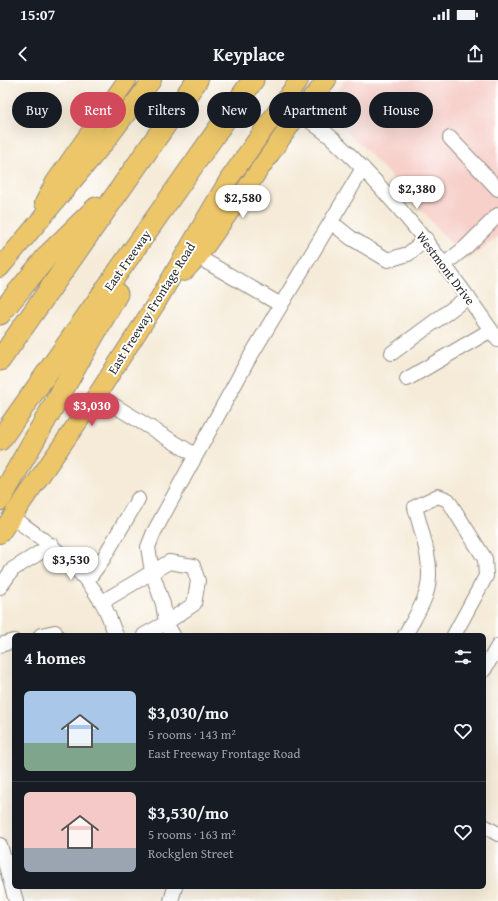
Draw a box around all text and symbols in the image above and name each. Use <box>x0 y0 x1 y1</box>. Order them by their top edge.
text: 15:07 <box>20 4 55 25</box>
text: Keyplace <box>213 41 285 68</box>
icon: back <box>12 43 34 65</box>
icon: share <box>464 43 486 65</box>
chip: Buy <box>12 92 62 128</box>
chip: Rent <box>70 92 126 128</box>
chip: Filters <box>134 92 199 128</box>
chip: New <box>207 92 261 128</box>
chip: Apartment <box>269 92 361 128</box>
chip: House <box>369 92 433 128</box>
pin: $2,380 <box>384 176 450 210</box>
text: $2,380 <box>398 179 436 198</box>
pin: $2,580 <box>210 185 276 219</box>
text: $2,580 <box>224 188 262 207</box>
street label: East Freeway <box>99 225 156 295</box>
street label: Westmont Drive <box>412 228 480 309</box>
street label: East Freeway Frontage Road <box>103 239 200 378</box>
pin: $3,030 <box>59 393 125 427</box>
text: $3,030 <box>73 396 111 415</box>
pin: $3,530 <box>38 547 104 581</box>
text: $3,530 <box>52 550 90 569</box>
text: 4 homes <box>24 645 86 670</box>
icon: filters <box>452 646 474 668</box>
text: $3,030/mo <box>148 700 229 725</box>
icon: home <box>56 707 104 755</box>
icon: heart <box>452 720 474 742</box>
text: 5 rooms · 143 m² <box>148 725 236 744</box>
text: East Freeway Frontage Road <box>148 744 300 763</box>
text: $3,530/mo <box>148 800 229 825</box>
icon: home <box>56 808 104 856</box>
icon: heart <box>452 821 474 843</box>
text: 5 rooms · 163 m² <box>148 825 236 844</box>
text: Rockglen Street <box>148 844 234 863</box>

